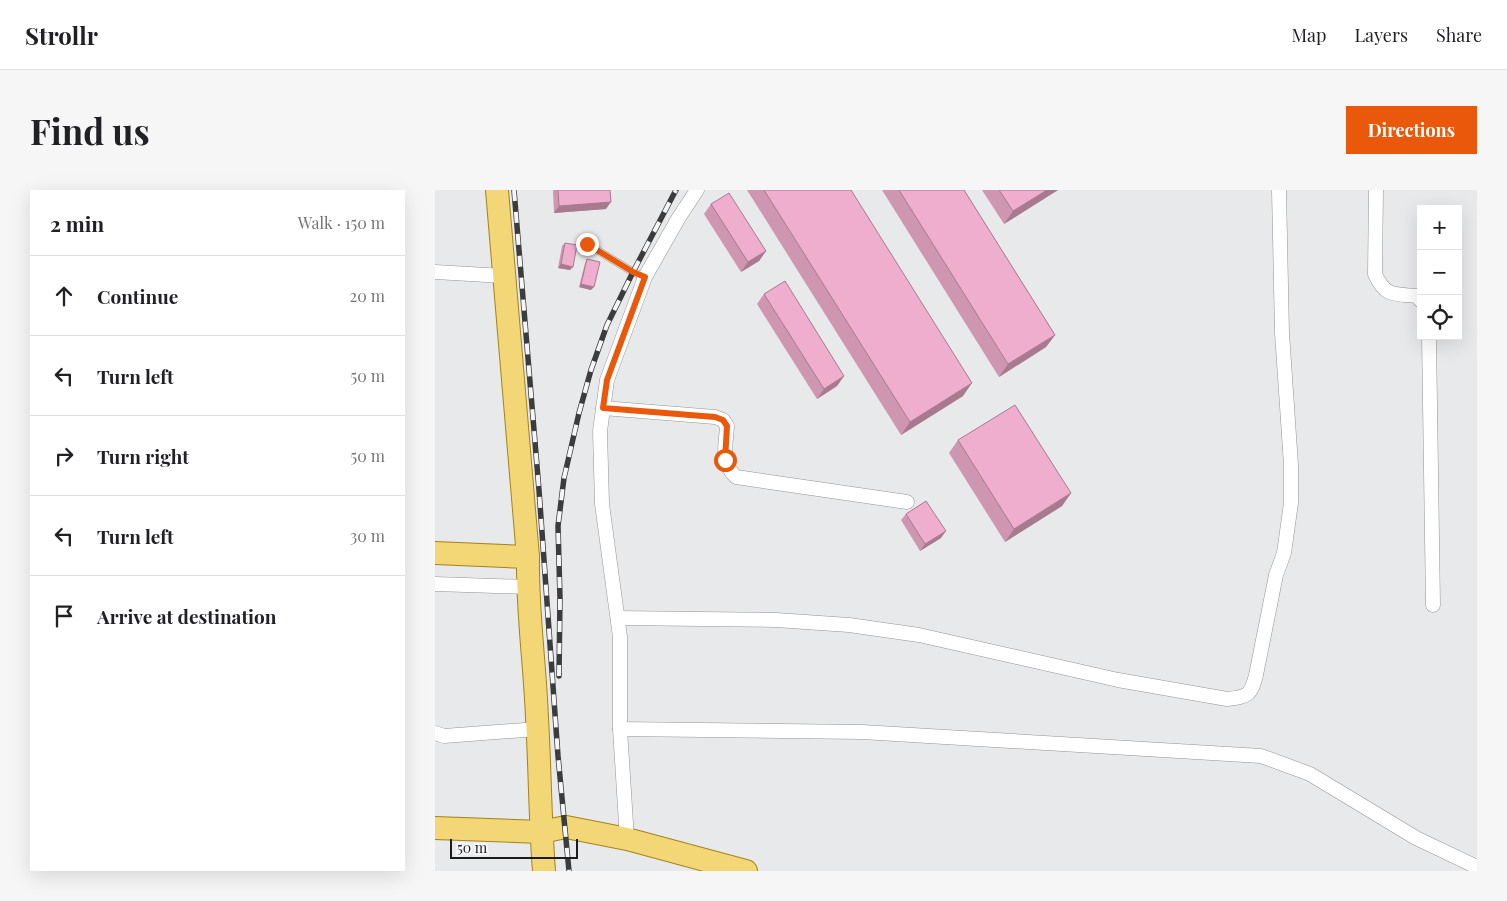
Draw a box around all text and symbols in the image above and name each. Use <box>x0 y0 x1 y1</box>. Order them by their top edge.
text: Strollr <box>25 19 98 51</box>
text: Map <box>1291 23 1326 47</box>
text: Layers <box>1354 23 1408 47</box>
text: Share <box>1436 23 1482 47</box>
button: Directions <box>1346 106 1477 154</box>
text: Find us <box>30 107 150 154</box>
map controls <box>1417 205 1462 340</box>
button: + <box>1417 205 1462 250</box>
text: 2 min <box>50 209 104 237</box>
text: Walk · 150 m <box>298 212 385 233</box>
route end <box>576 233 599 256</box>
button: − <box>1417 250 1462 295</box>
icon: ahead <box>50 282 78 310</box>
text: Continue <box>97 283 178 309</box>
text: 20 m <box>350 285 385 306</box>
button: locate <box>1417 295 1462 340</box>
icon: left <box>50 362 78 390</box>
text: Turn left <box>97 363 174 389</box>
text: 50 m <box>351 365 385 386</box>
icon: right <box>50 442 78 470</box>
text: Turn right <box>97 443 189 469</box>
text: 50 m <box>351 445 385 466</box>
route start <box>714 449 737 472</box>
icon: left <box>50 522 78 550</box>
text: Turn left <box>97 523 174 549</box>
text: 30 m <box>350 525 385 546</box>
icon: arrive <box>50 602 78 630</box>
text: Arrive at destination <box>97 603 277 629</box>
scale bar <box>450 836 577 859</box>
text: 50 m <box>457 838 487 857</box>

